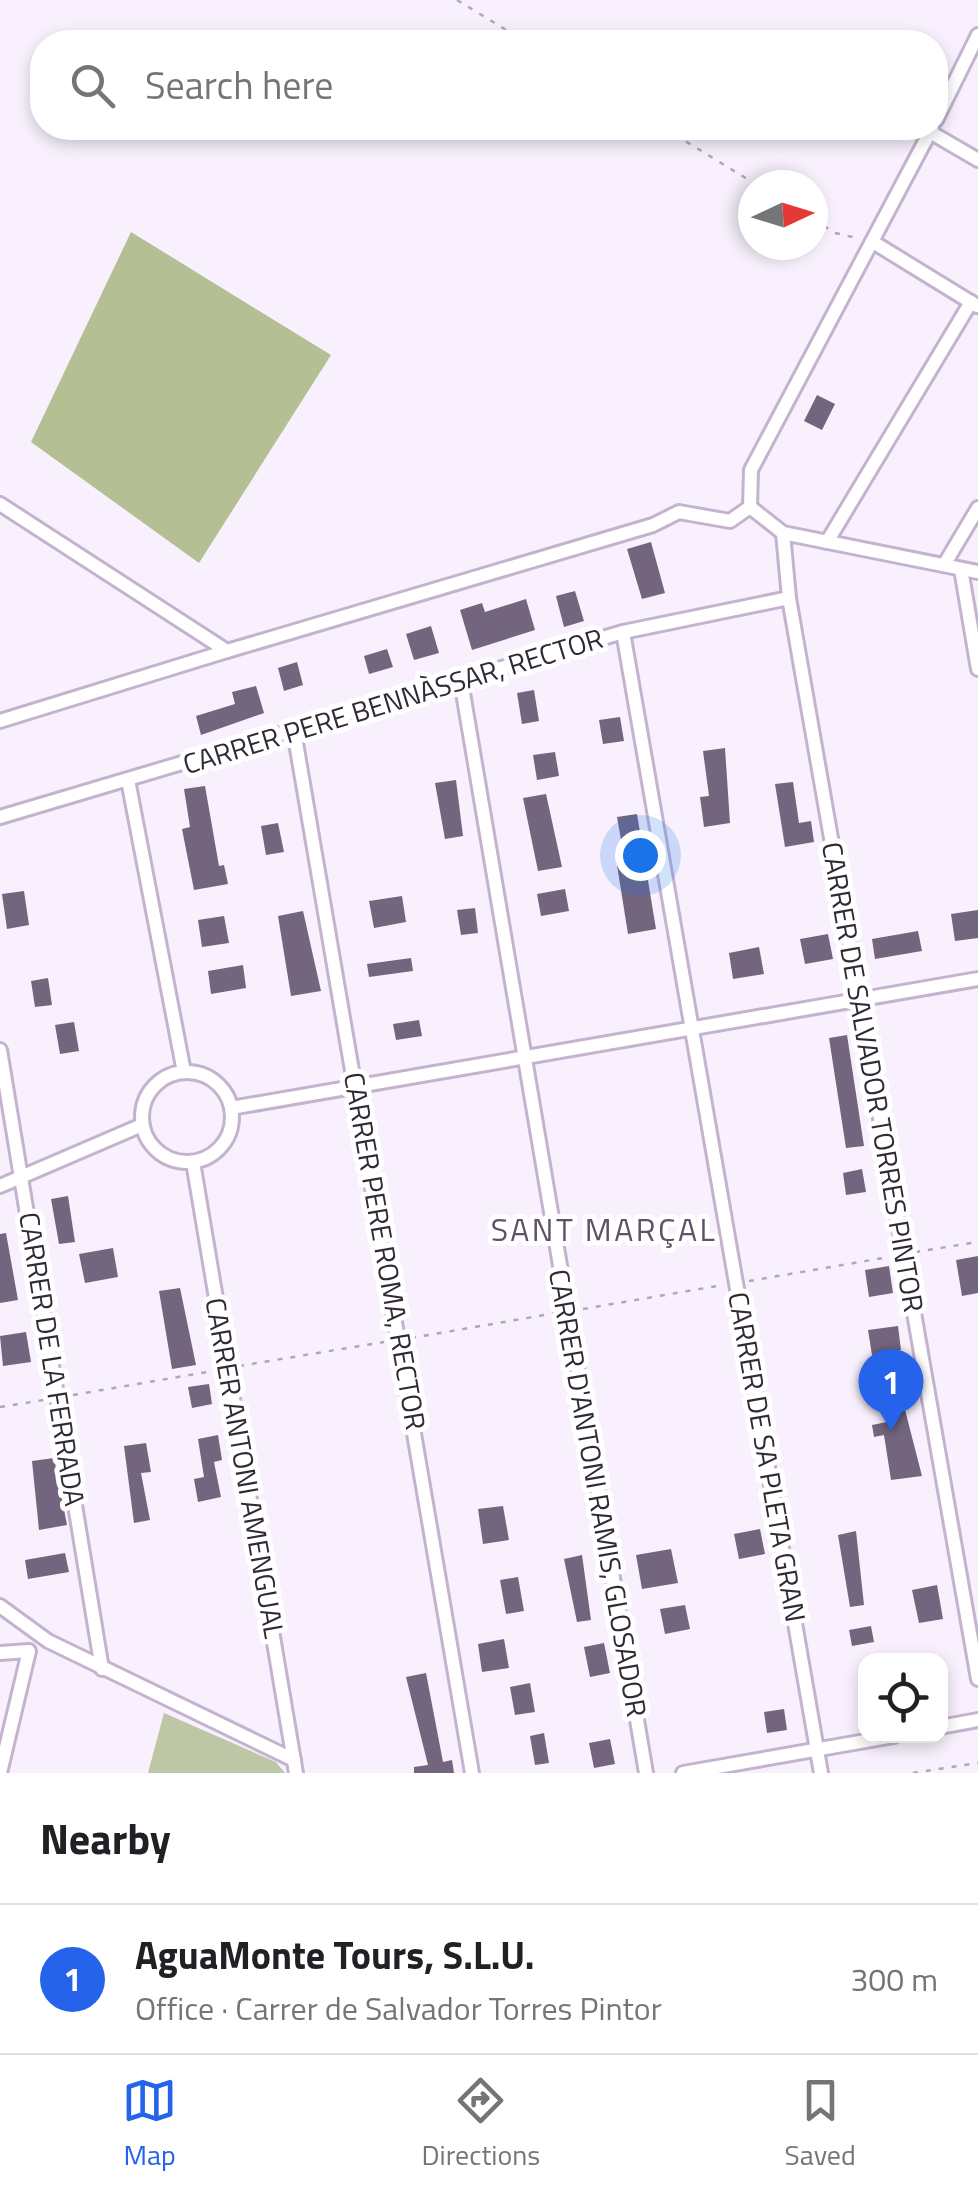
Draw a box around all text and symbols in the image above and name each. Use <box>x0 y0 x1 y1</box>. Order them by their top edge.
search box <box>30 30 948 140</box>
text: Search here <box>145 56 333 114</box>
icon: search <box>65 58 120 113</box>
north arrow <box>738 170 828 260</box>
street label: CARRER PERE BENNÀSSAR, RECTOR <box>177 616 608 785</box>
your location <box>615 830 666 881</box>
street label: CARRER DE SALVADOR TORRES PINTOR <box>811 838 936 1315</box>
street label: CARRER PERE ROMA, RECTOR <box>333 1069 438 1433</box>
district label: SANT MARÇAL <box>491 1205 717 1253</box>
street label: CARRER DE LA FERRADA <box>8 1209 97 1509</box>
street label: CARRER D'ANTONI RAMIS, GLOSADOR <box>538 1266 659 1720</box>
street label: CARRER DE SA PLETA GRAN <box>717 1289 818 1625</box>
street label: CARRER ANTONI AMENGUAL <box>194 1294 297 1642</box>
pin: 1 <box>858 1348 924 1431</box>
map controls <box>858 1653 948 1743</box>
button: locate <box>858 1653 948 1743</box>
text: Nearby <box>40 1806 171 1870</box>
text: AguaMonte Tours, S.L.U. <box>135 1926 534 1984</box>
text: 1 <box>64 1955 81 2003</box>
text: 300 m <box>850 1955 938 2003</box>
text: Office · Carrer de Salvador Torres Pintor <box>135 1984 662 2032</box>
tab: Map <box>122 2073 177 2176</box>
tab: Directions <box>421 2073 540 2176</box>
tab: Saved <box>785 2073 856 2176</box>

